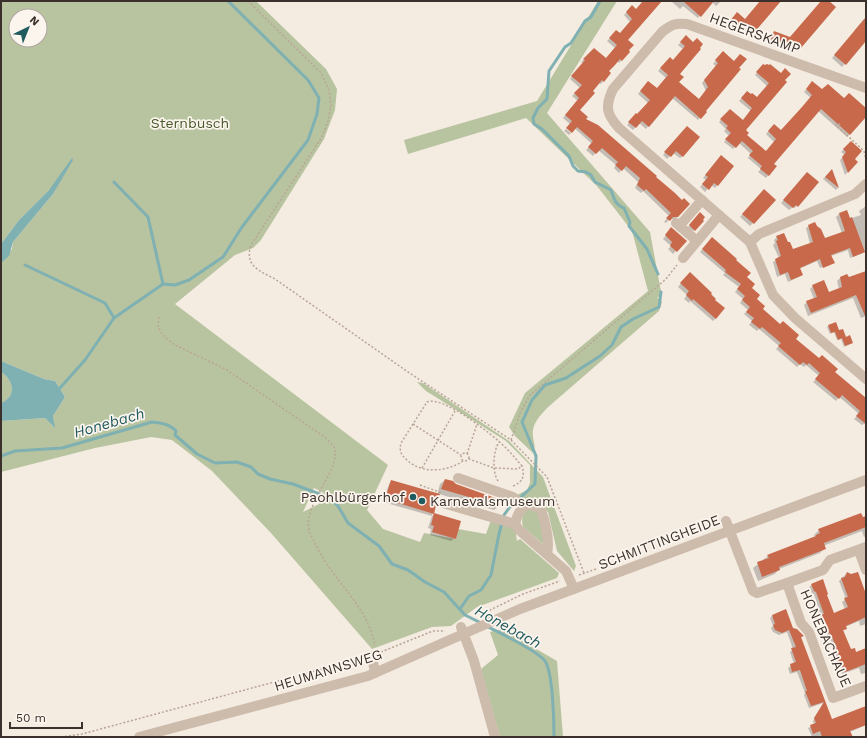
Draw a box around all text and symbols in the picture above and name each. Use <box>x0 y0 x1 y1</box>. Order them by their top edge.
north arrow <box>8 8 48 48</box>
street label: HEGERSKAMP <box>707 9 803 57</box>
text: N <box>27 14 42 29</box>
park label: Sternbusch <box>151 115 229 131</box>
water label: Honebach <box>72 404 146 442</box>
place label: Paohlbürgerhof <box>301 489 405 505</box>
marker: Paohlbürgerhof <box>408 492 418 502</box>
place label: Karnevalsmuseum <box>430 493 555 509</box>
marker: Karnevalsmuseum <box>417 496 427 506</box>
street label: SCHMITTINGHEIDE <box>596 511 722 573</box>
street label: HONEBACHAUE <box>797 587 855 690</box>
water label: Honebach <box>472 602 544 652</box>
street label: HEUMANNSWEG <box>272 646 384 694</box>
scale bar <box>10 704 82 730</box>
text: 50 m <box>16 711 46 725</box>

